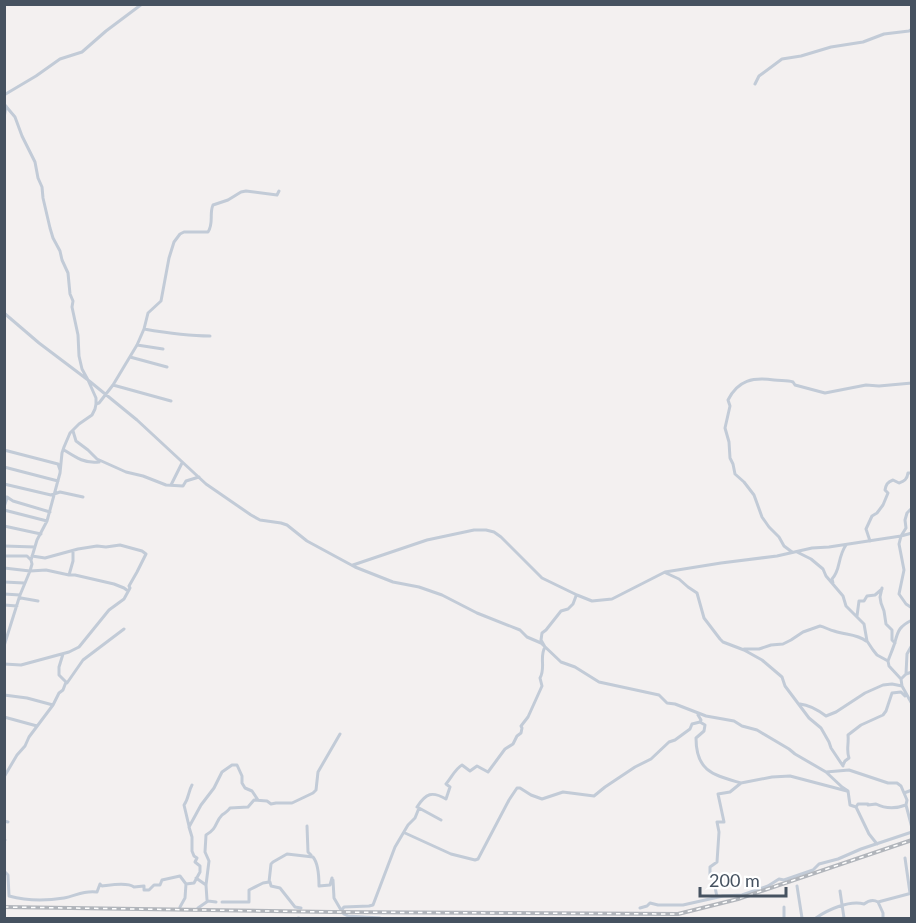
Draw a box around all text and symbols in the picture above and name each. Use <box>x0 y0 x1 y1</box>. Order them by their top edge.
scale bar <box>700 860 786 898</box>
text: 200 m <box>709 869 760 891</box>

